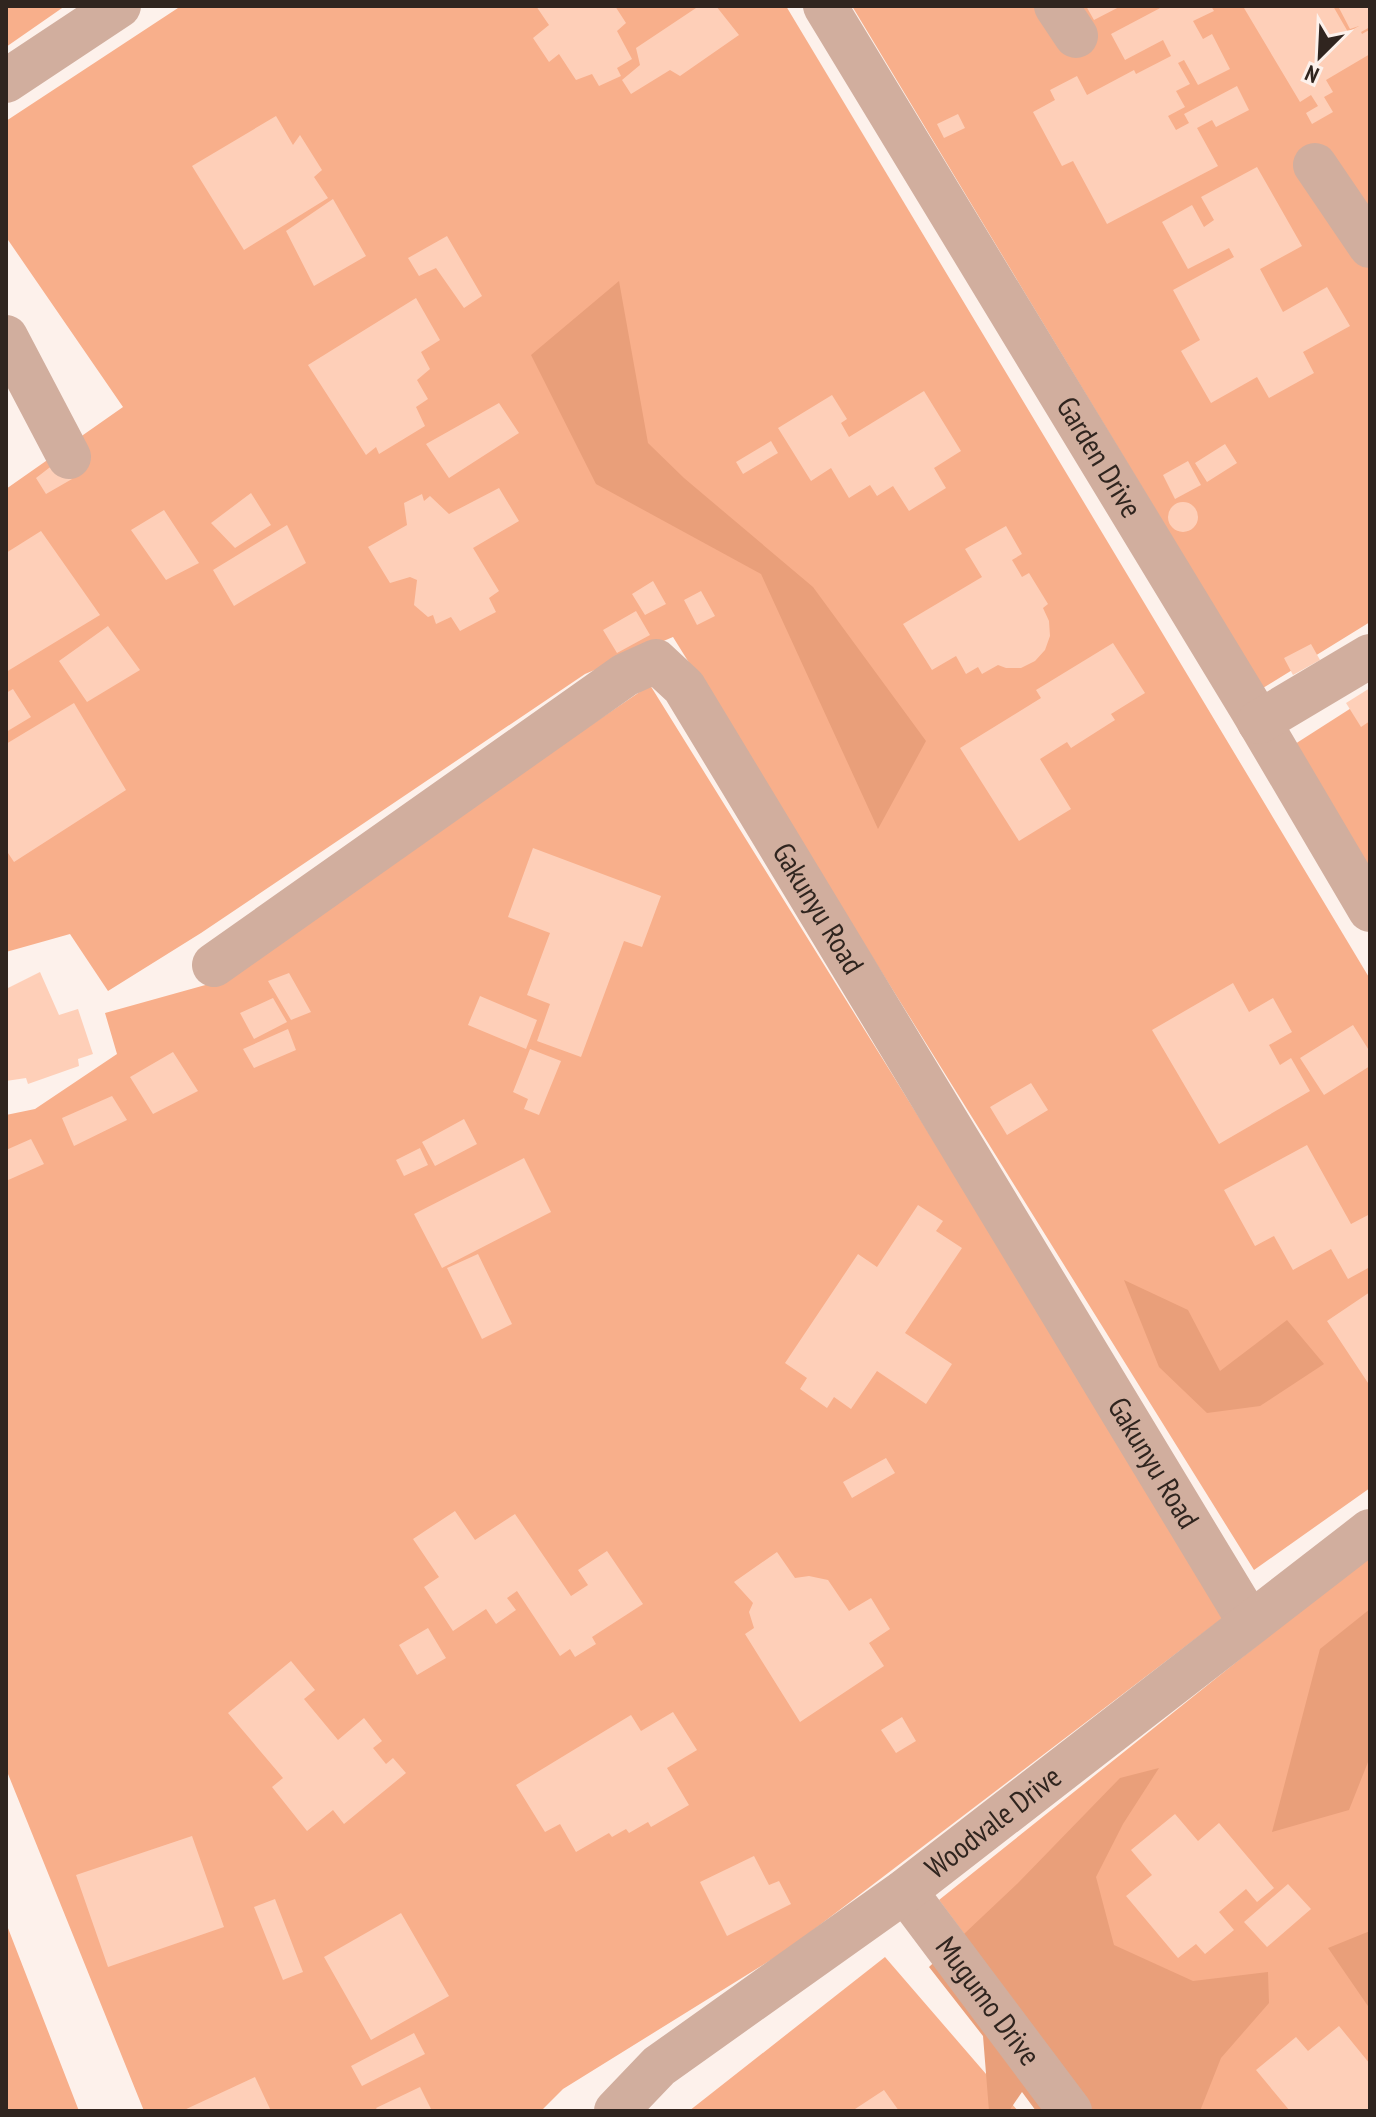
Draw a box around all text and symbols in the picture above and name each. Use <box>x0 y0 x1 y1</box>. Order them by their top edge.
north arrow <box>1280 16 1360 96</box>
text: N <box>1301 59 1323 89</box>
street label: Garden Drive <box>1049 389 1152 524</box>
street label: Gakunyu Road <box>765 835 874 980</box>
street label: Gakunyu Road <box>1100 1389 1209 1535</box>
street label: Woodvale Drive <box>917 1756 1069 1886</box>
street label: Mugumo Drive <box>928 1928 1050 2073</box>

